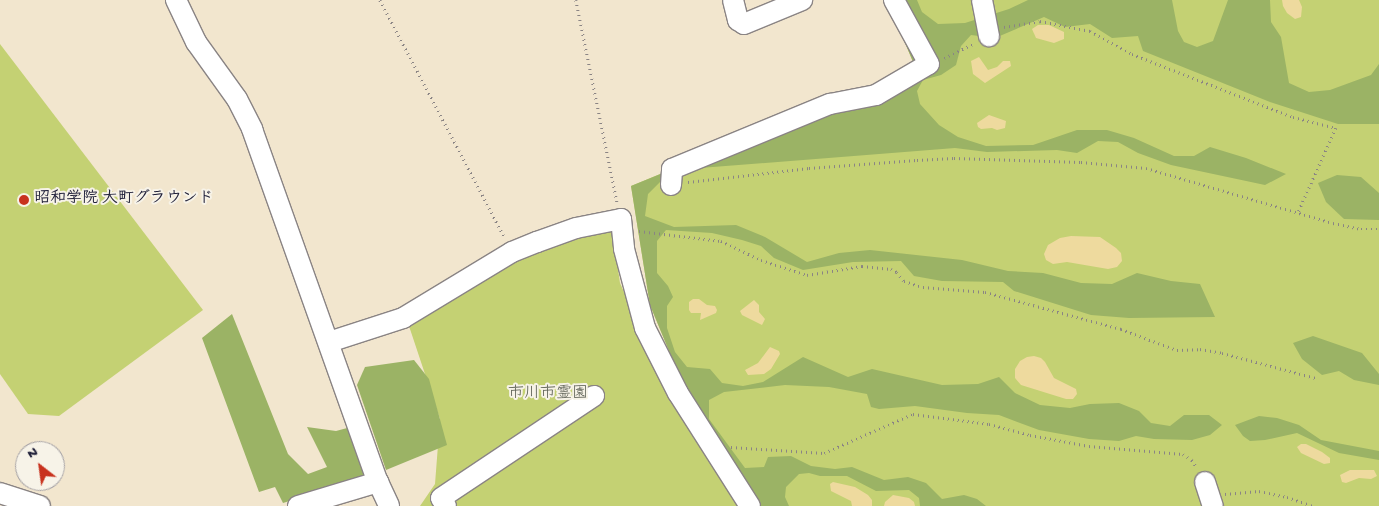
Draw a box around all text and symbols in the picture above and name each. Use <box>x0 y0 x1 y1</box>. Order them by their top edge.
place label: 昭和学院 大町グラウンド <box>34 190 214 210</box>
marker: 昭和学院 大町グラウンド <box>18 194 30 206</box>
park label: 市川市霊園 <box>508 385 588 405</box>
north arrow <box>15 441 65 491</box>
text: N <box>25 444 41 463</box>

